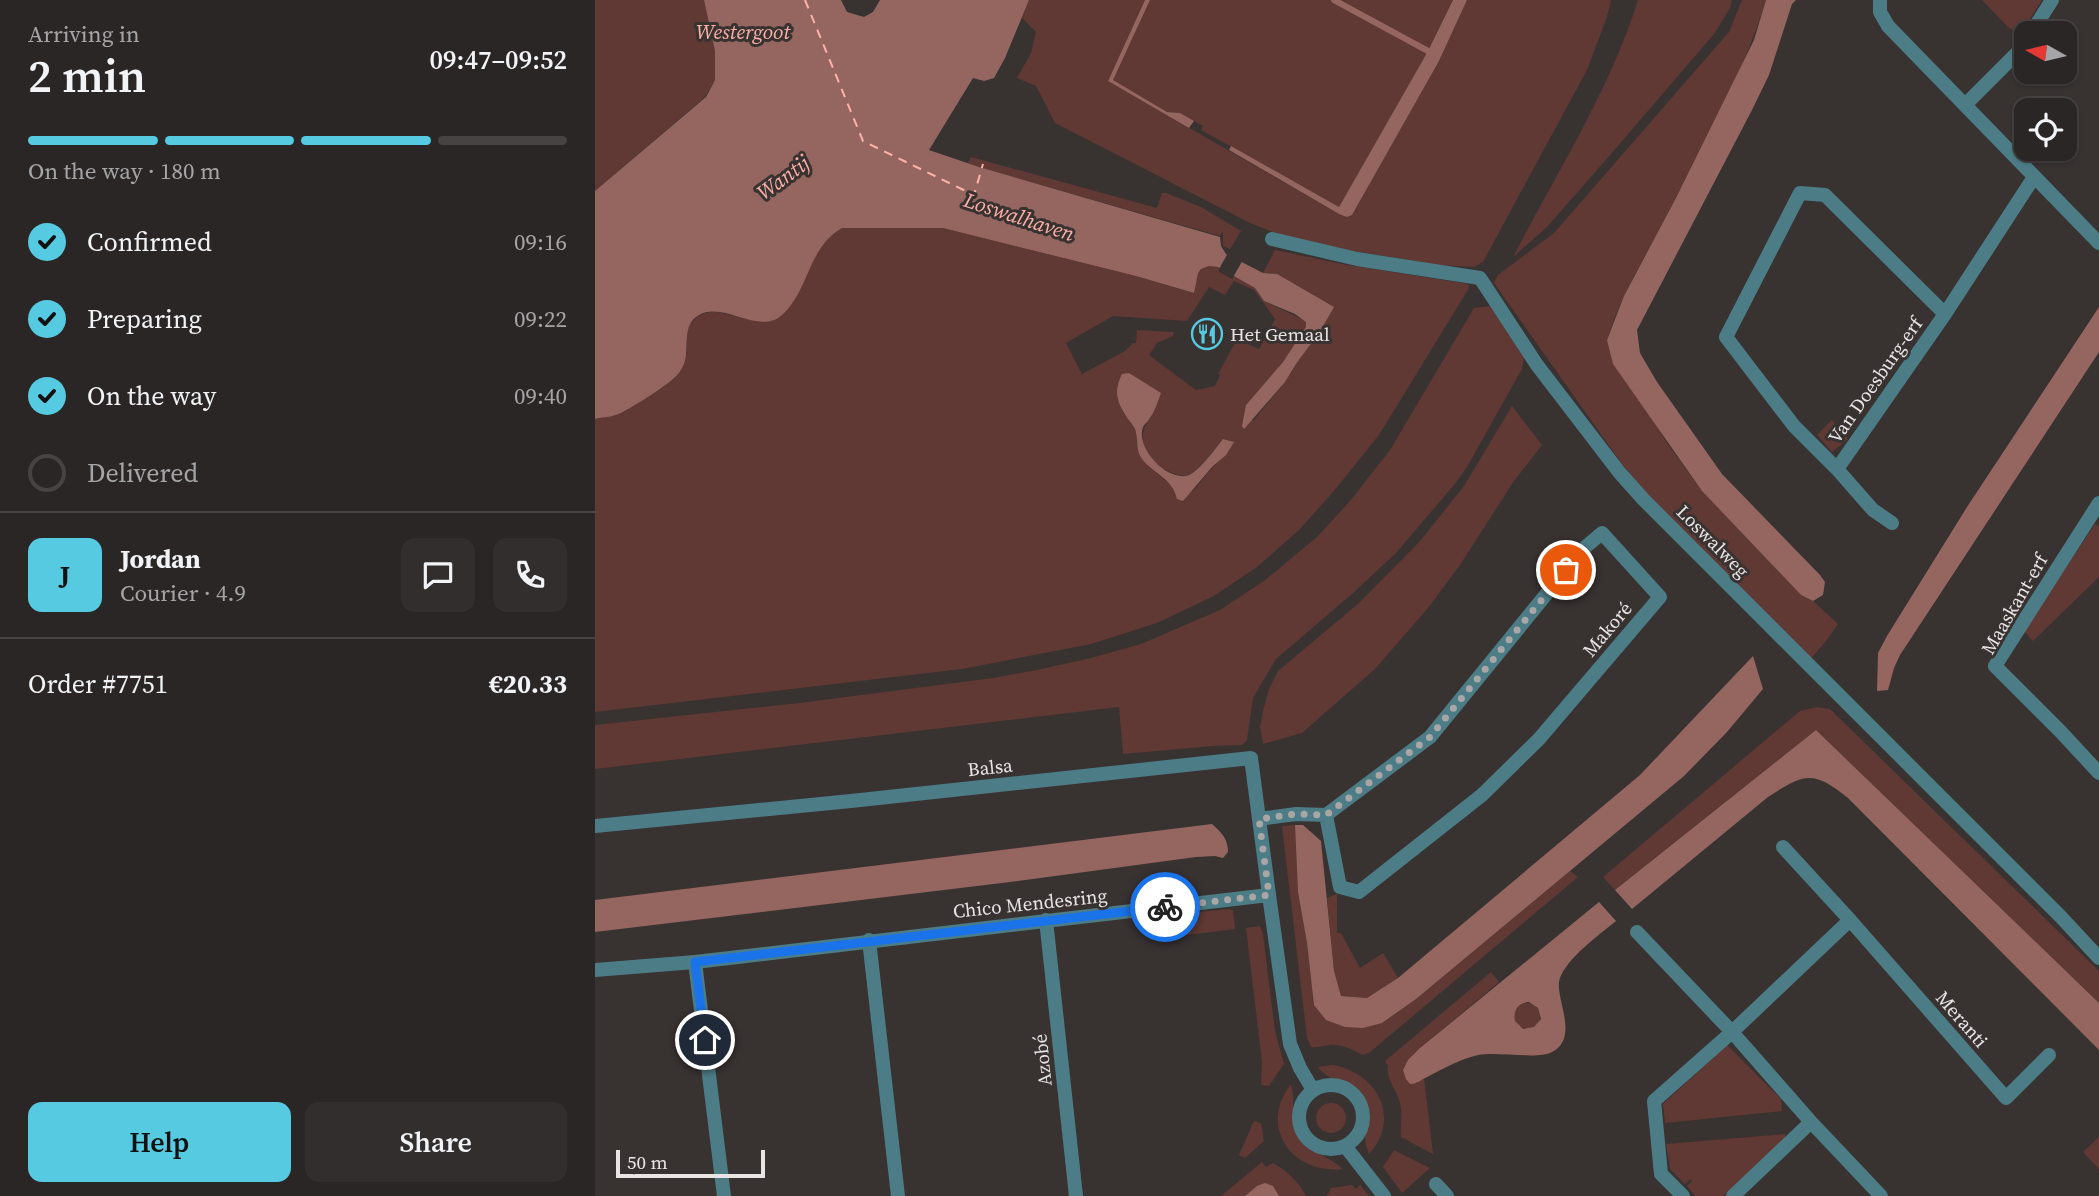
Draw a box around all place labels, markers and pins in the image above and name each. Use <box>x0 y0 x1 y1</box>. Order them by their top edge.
restaurant icon: Het Gemaal <box>1190 317 1224 351</box>
place label: Het Gemaal <box>1230 321 1330 347</box>
pin <box>1536 540 1596 600</box>
pin <box>675 1010 735 1070</box>

